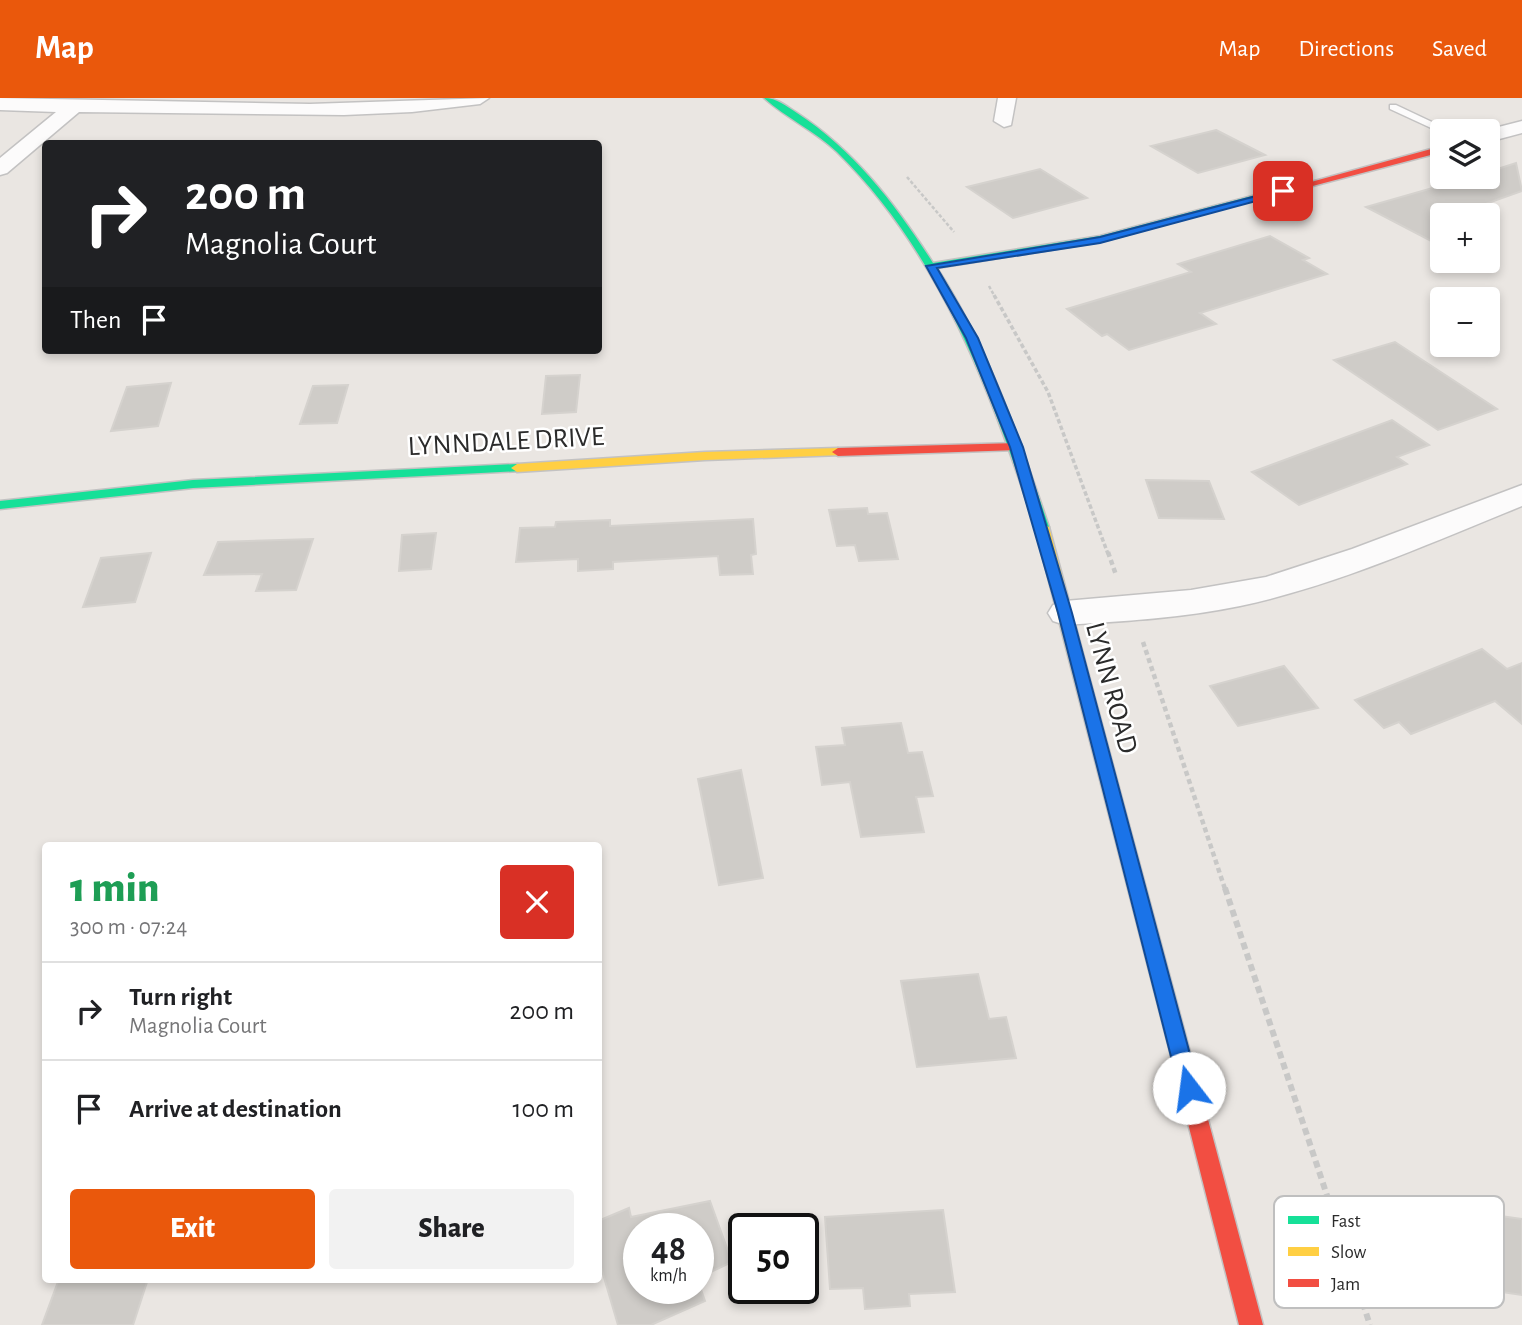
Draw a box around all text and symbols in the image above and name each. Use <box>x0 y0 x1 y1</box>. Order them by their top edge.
text: Map <box>35 32 94 65</box>
text: Map <box>1218 37 1260 61</box>
text: Directions <box>1298 37 1394 61</box>
text: Saved <box>1432 37 1487 61</box>
map controls <box>1430 119 1500 357</box>
button: layers <box>1430 119 1500 189</box>
pin <box>1253 161 1313 221</box>
icon: right <box>70 168 161 259</box>
text: 200 m <box>185 170 306 219</box>
icon: arrive <box>1264 172 1302 210</box>
button: + <box>1430 203 1500 273</box>
text: Magnolia Court <box>185 228 377 260</box>
button: − <box>1430 287 1500 357</box>
icon: arrive <box>135 301 173 339</box>
text: Then <box>70 307 121 333</box>
street label: LYNNDALE DRIVE <box>407 423 605 461</box>
street label: LYNN ROAD <box>1080 619 1142 757</box>
button: close <box>500 865 574 939</box>
text: 1 min <box>70 867 159 909</box>
text: 300 m · 07:24 <box>70 916 187 939</box>
text: Turn right <box>129 984 232 1010</box>
icon: right <box>70 992 108 1030</box>
text: 200 m <box>510 998 574 1024</box>
text: Magnolia Court <box>129 1015 267 1038</box>
position arrow <box>1152 1051 1226 1125</box>
icon: arrive <box>70 1090 108 1128</box>
text: Arrive at destination <box>129 1096 342 1122</box>
text: 100 m <box>513 1096 574 1122</box>
button: Exit <box>70 1189 315 1269</box>
button: Share <box>329 1189 574 1269</box>
legend <box>1274 1196 1504 1308</box>
text: Fast <box>1331 1212 1361 1231</box>
speed limit sign: 50 <box>728 1213 819 1304</box>
text: 48 <box>651 1232 686 1267</box>
text: Slow <box>1331 1243 1367 1262</box>
text: km/h <box>650 1267 687 1285</box>
text: Jam <box>1331 1275 1360 1294</box>

